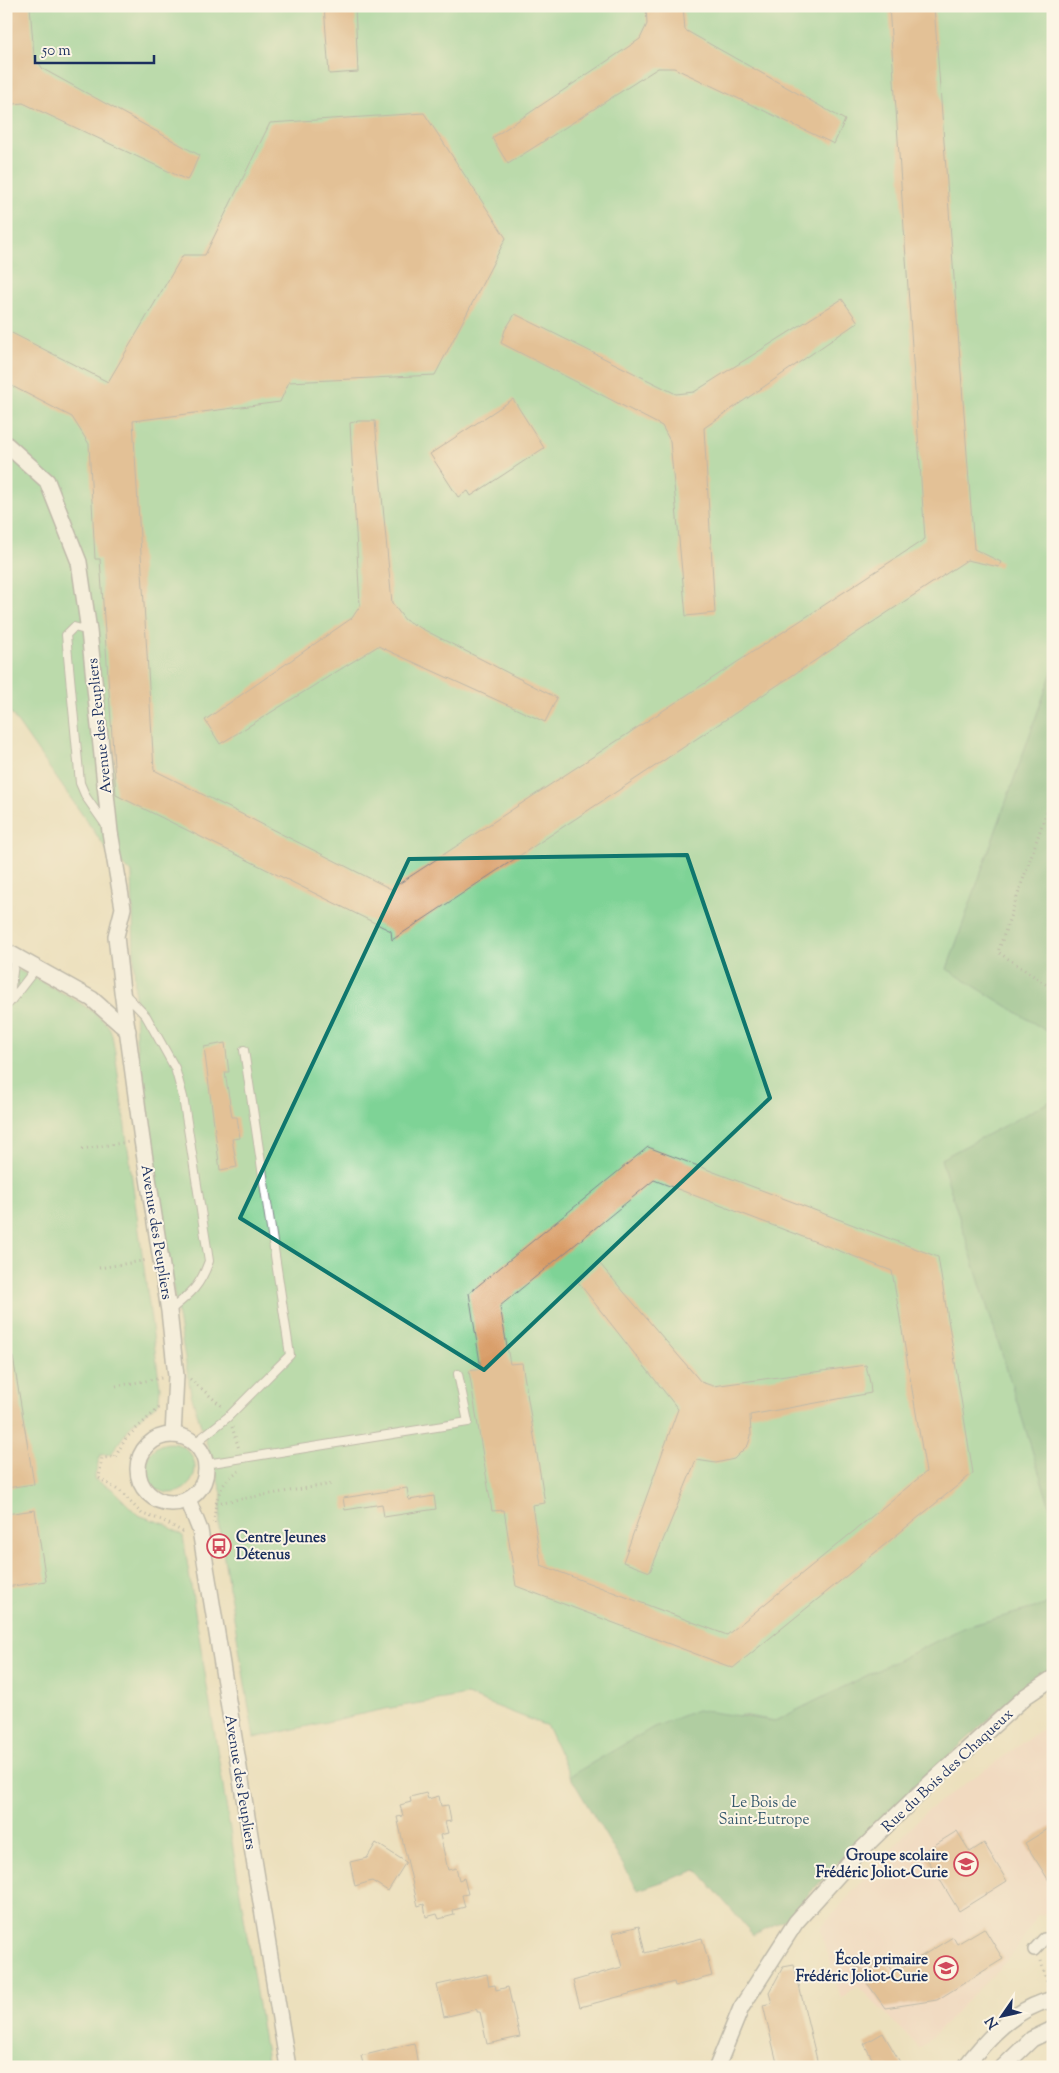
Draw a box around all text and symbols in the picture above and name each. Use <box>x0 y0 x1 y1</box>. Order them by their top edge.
scale bar <box>35 32 154 64</box>
text: 50 m <box>41 41 71 62</box>
street label: Avenue des Peupliers <box>83 657 118 795</box>
street label: Avenue des Peupliers <box>134 1163 177 1301</box>
place label: Centre Jeunes Détenus <box>236 1528 326 1566</box>
bus stop icon: Centre Jeunes Détenus <box>206 1533 232 1559</box>
street label: Rue du Bois des Chaqueux <box>878 1704 1018 1838</box>
street label: Avenue des Peupliers <box>218 1713 261 1851</box>
park label: Le Bois de Saint-Eutrope <box>719 1793 809 1831</box>
place label: Groupe scolaire Frédéric Joliot-Curie <box>816 1846 948 1884</box>
school or university icon: Groupe scolaire Frédéric Joliot-Curie <box>953 1851 979 1877</box>
place label: École primaire Frédéric Joliot-Curie <box>796 1948 928 1988</box>
school or university icon: École primaire Frédéric Joliot-Curie <box>933 1955 959 1981</box>
north arrow <box>976 1990 1026 2040</box>
text: N <box>981 2012 1004 2032</box>

